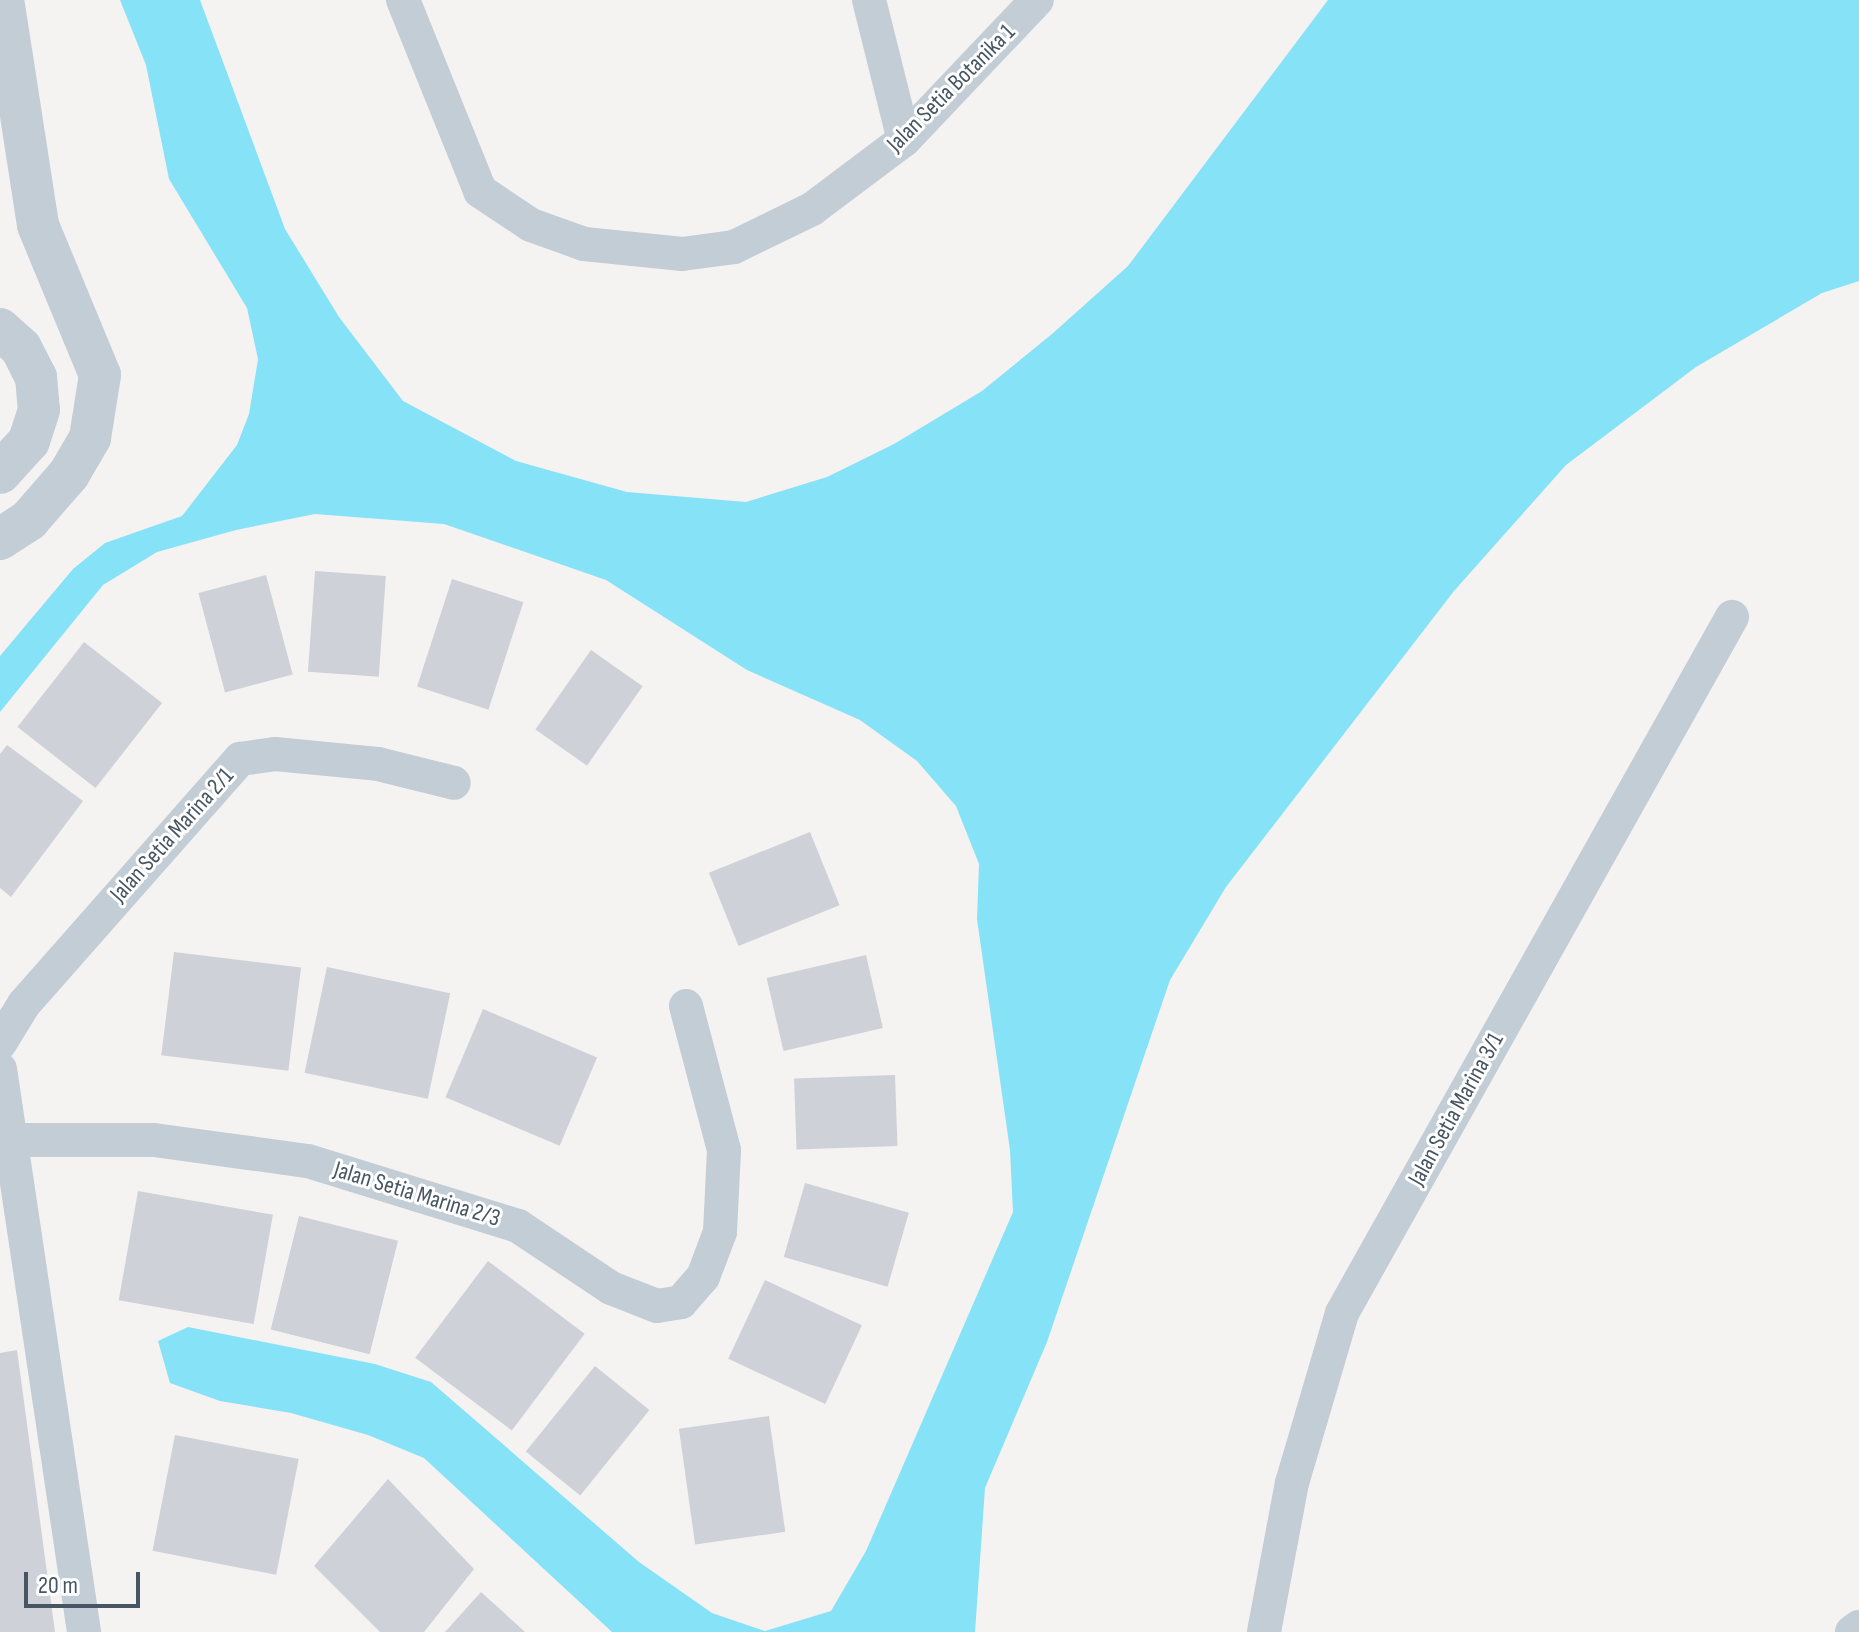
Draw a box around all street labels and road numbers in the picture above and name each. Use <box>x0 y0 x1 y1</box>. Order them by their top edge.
street label: Jalan Setia Botanika 1 <box>881 18 1021 158</box>
street label: Jalan Setia Marina 2/1 <box>104 762 240 908</box>
street label: Jalan Setia Marina 3/1 <box>1402 1028 1510 1190</box>
street label: Jalan Setia Marina 2/3 <box>330 1155 504 1233</box>

